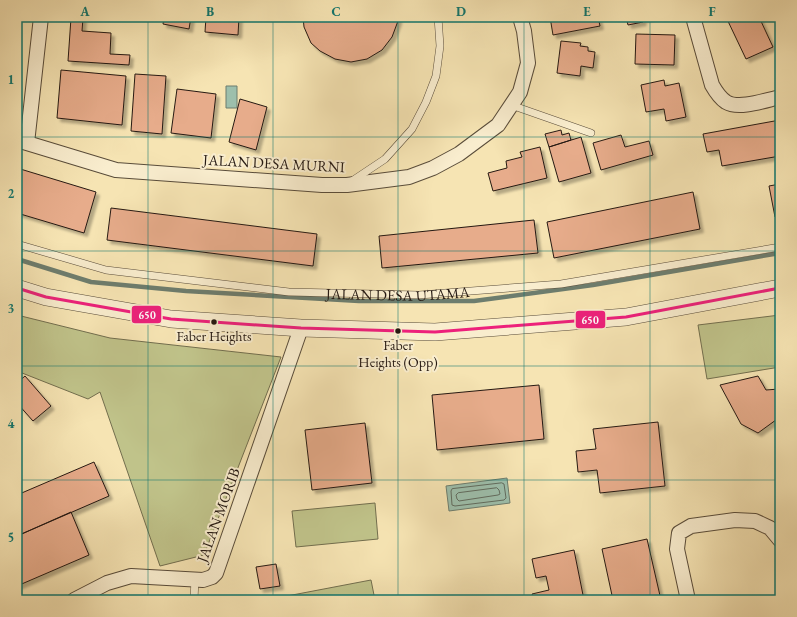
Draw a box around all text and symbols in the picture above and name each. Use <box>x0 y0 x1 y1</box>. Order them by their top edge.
text: A <box>79 3 90 20</box>
text: B <box>206 3 214 20</box>
text: C <box>331 3 341 20</box>
text: D <box>456 3 466 20</box>
text: E <box>583 3 591 20</box>
text: F <box>708 3 716 20</box>
text: 1 <box>8 71 15 88</box>
street label: JALAN DESA MURNI <box>201 150 345 176</box>
text: 2 <box>8 185 15 202</box>
street label: JALAN DESA UTAMA <box>324 282 471 305</box>
text: 3 <box>8 300 15 317</box>
line badge: 650 <box>131 305 162 324</box>
text: 650 <box>138 308 156 322</box>
line badge: 650 <box>575 310 606 329</box>
text: 650 <box>581 313 599 327</box>
marker: Faber Heights <box>209 317 219 327</box>
marker: Faber Heights (Opp) <box>393 326 403 336</box>
place label: Faber Heights <box>177 327 252 345</box>
place label: Faber Heights (Opp) <box>358 336 438 371</box>
text: 4 <box>8 415 15 432</box>
street label: JALAN MORIB <box>191 465 244 567</box>
text: 5 <box>8 529 14 546</box>

